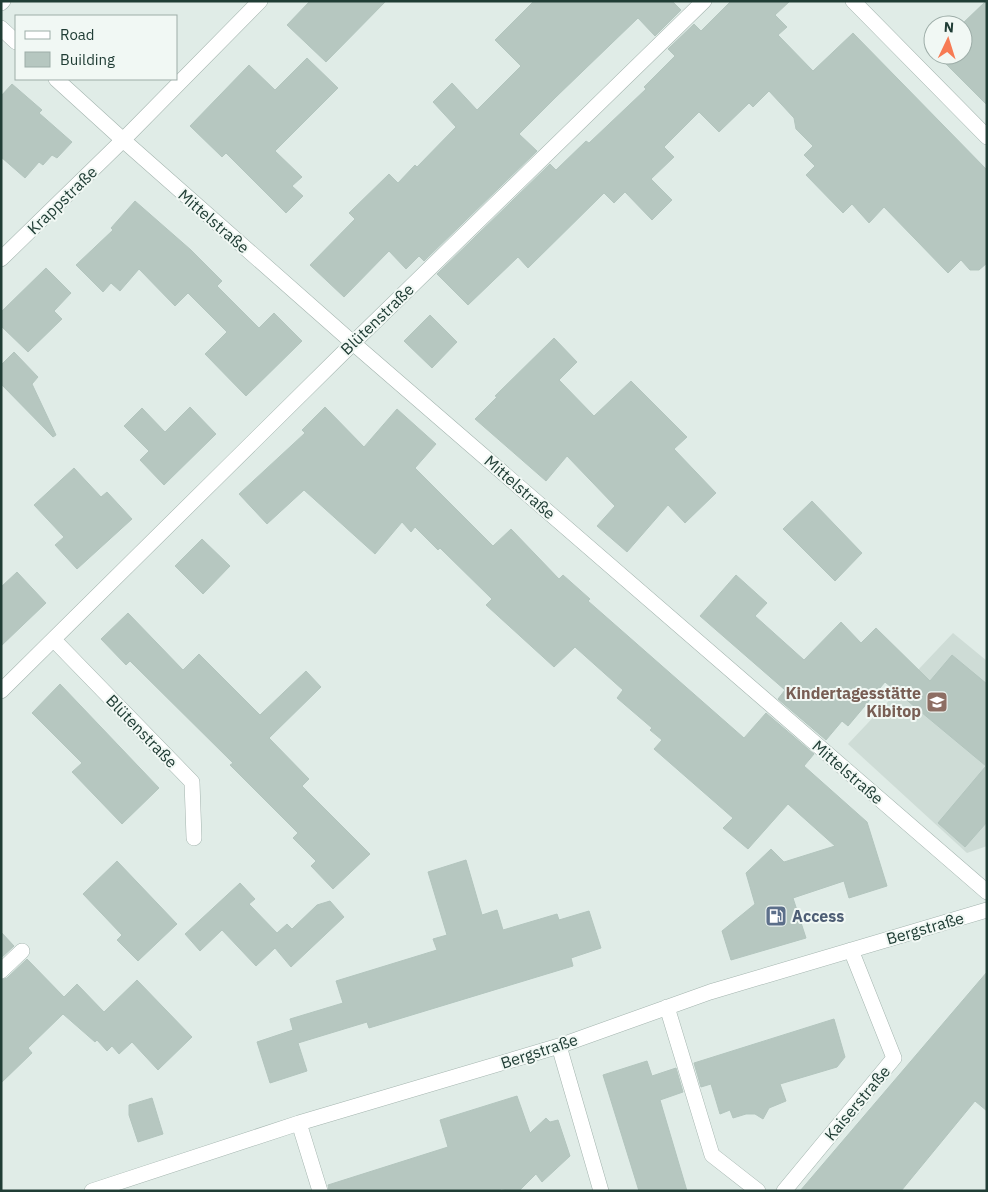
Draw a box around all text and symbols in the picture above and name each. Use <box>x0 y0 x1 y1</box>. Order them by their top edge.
legend <box>15 15 178 80</box>
north arrow <box>923 15 973 65</box>
text: N <box>943 18 955 36</box>
text: Road <box>60 25 95 44</box>
text: Building <box>60 50 115 69</box>
street label: Krappstraße <box>23 162 101 238</box>
street label: Mittelstraße <box>174 185 254 257</box>
street label: Blütenstraße <box>336 279 418 359</box>
street label: Mittelstraße <box>480 451 560 523</box>
place label: Kindertagesstätte Kibitop <box>785 683 921 721</box>
street label: Blütenstraße <box>102 690 182 772</box>
school or university icon: Kindertagesstätte Kibitop <box>925 690 949 714</box>
street label: Mittelstraße <box>808 736 888 808</box>
fuel station icon: Access <box>764 904 788 928</box>
place label: Access <box>792 906 844 926</box>
street label: Bergstraße <box>884 907 966 949</box>
street label: Bergstraße <box>498 1029 580 1073</box>
street label: Kaiserstraße <box>820 1061 894 1145</box>

